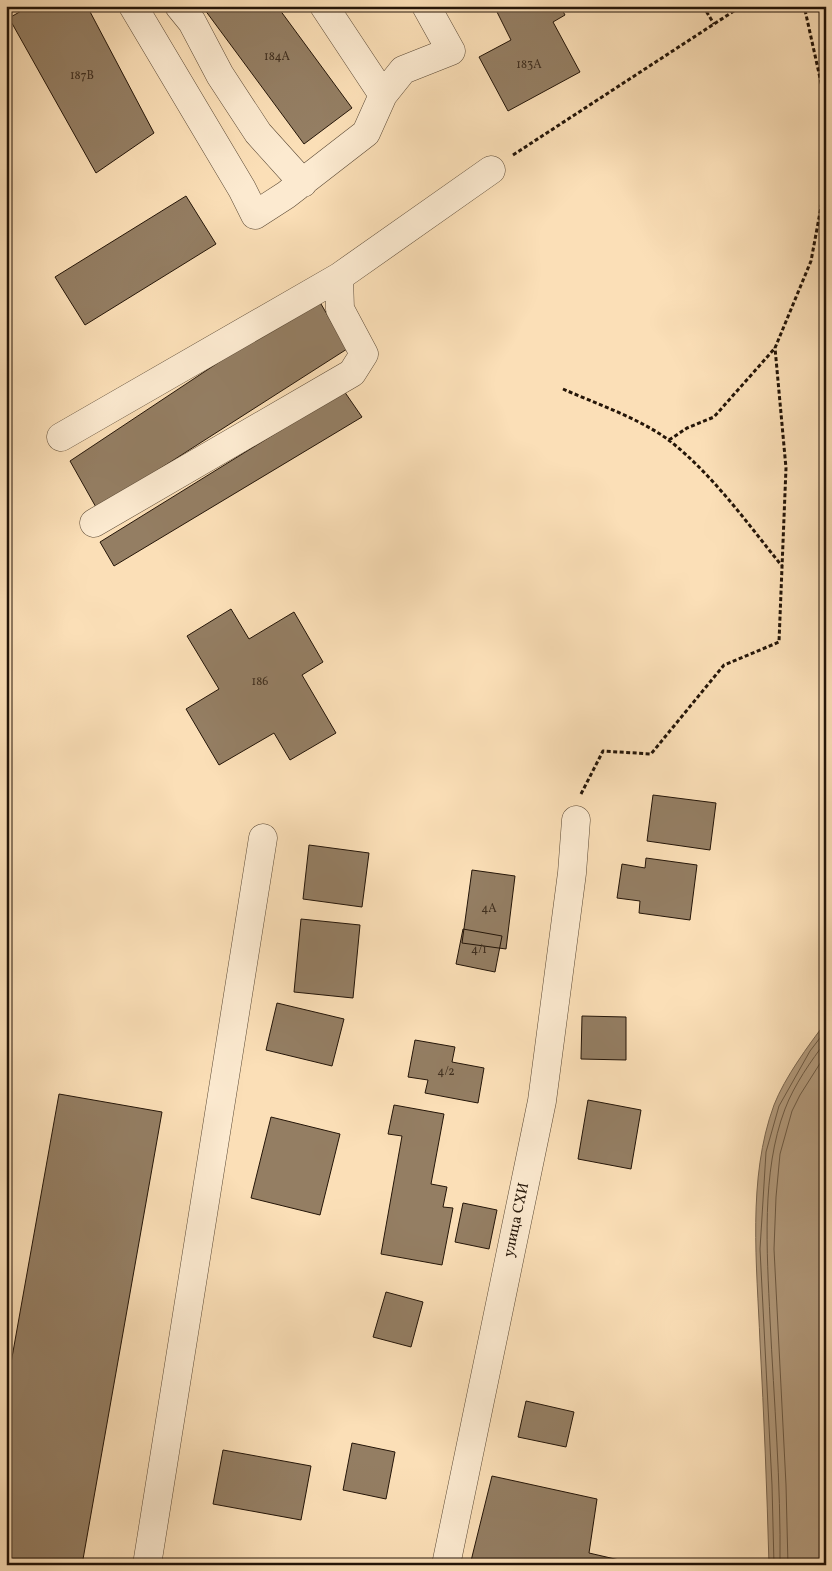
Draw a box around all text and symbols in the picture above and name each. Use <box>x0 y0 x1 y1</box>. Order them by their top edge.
house number: 184А <box>264 49 291 65</box>
house number: 183А <box>516 57 542 73</box>
house number: 187В <box>70 68 94 84</box>
house number: 186 <box>252 674 268 690</box>
house number: 4А <box>481 901 497 917</box>
house number: 4/1 <box>471 942 487 958</box>
house number: 4/2 <box>437 1064 455 1080</box>
street label: улица СХИ <box>499 1181 535 1259</box>

